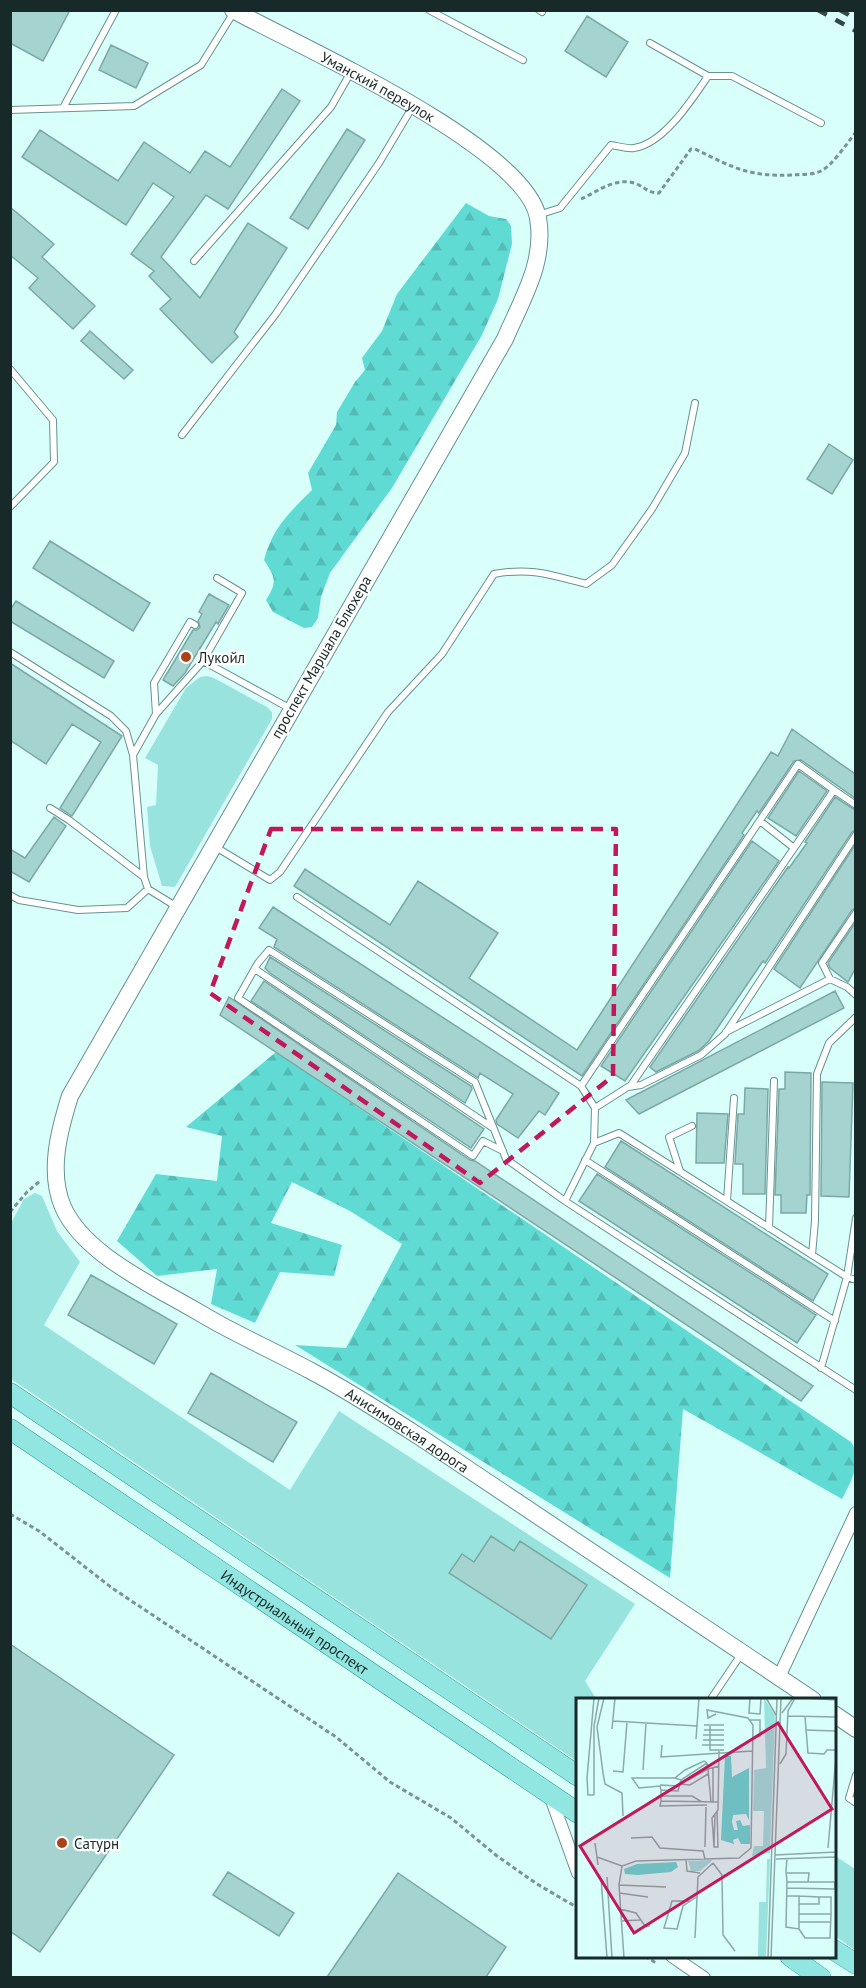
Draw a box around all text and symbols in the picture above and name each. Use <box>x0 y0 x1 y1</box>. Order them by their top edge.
street label: Уманский переулок <box>318 47 439 126</box>
street label: проспект Маршала Блюхера <box>267 572 375 742</box>
place label: Лукойл <box>197 648 245 667</box>
marker: Лукойл <box>179 650 193 664</box>
street label: Анисимовская дорога <box>342 1383 473 1477</box>
street label: Индустриальный проспект <box>218 1565 372 1678</box>
inset map <box>576 1698 836 1958</box>
place label: Сатурн <box>74 1834 119 1853</box>
marker: Сатурн <box>55 1836 69 1850</box>

